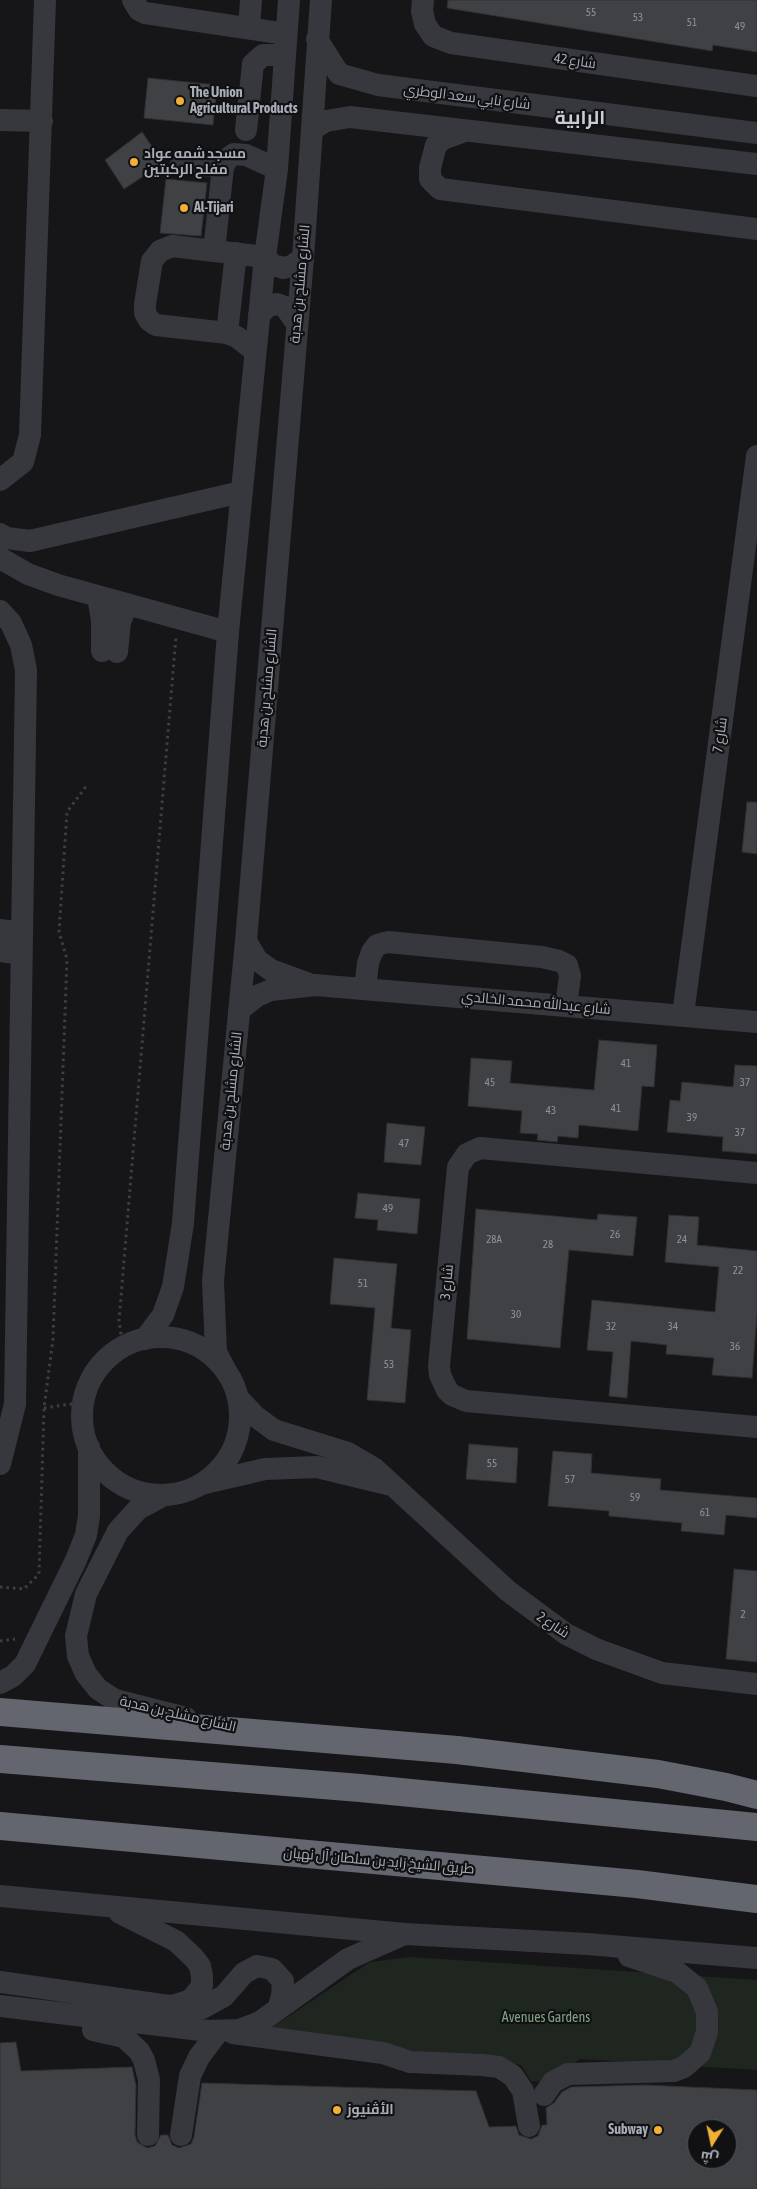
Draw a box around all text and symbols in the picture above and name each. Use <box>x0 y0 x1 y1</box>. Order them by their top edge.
house number: 55 <box>586 6 596 20</box>
house number: 53 <box>633 11 643 25</box>
house number: 51 <box>687 16 697 30</box>
house number: 49 <box>735 20 745 34</box>
street label: شارع 42 <box>553 50 597 72</box>
street label: شارع نابي سعد الوطري <box>403 81 531 113</box>
place label: The Union Agricultural Products <box>190 85 298 118</box>
marker: The Union Agricultural Products <box>174 95 186 107</box>
district label: الرابية <box>555 107 605 129</box>
place label: مسجد شمه عواد مفلح الركبتين <box>144 146 246 178</box>
marker: مسجد شمه عواد مفلح الركبتين <box>128 156 140 168</box>
place label: Al-Tijari <box>194 200 234 216</box>
marker: Al-Tijari <box>178 202 190 214</box>
street label: الشارع مشلح بن هدبة <box>286 224 314 344</box>
street label: الشارع مشلح بن هدبة <box>253 628 281 748</box>
street label: شارع 7 <box>709 716 731 754</box>
street label: شارع عبدالله محمد الخالدي <box>461 988 611 1018</box>
street label: الشارع مشلح بن هدبة <box>216 1031 246 1151</box>
house number: 41 <box>621 1057 631 1071</box>
house number: 45 <box>485 1076 495 1090</box>
house number: 37 <box>740 1076 750 1090</box>
house number: 41 <box>611 1102 621 1116</box>
house number: 43 <box>546 1104 556 1118</box>
house number: 39 <box>687 1111 697 1125</box>
house number: 37 <box>735 1126 745 1140</box>
house number: 47 <box>399 1137 409 1151</box>
house number: 49 <box>383 1202 393 1216</box>
house number: 26 <box>610 1228 620 1242</box>
house number: 28A <box>486 1233 502 1247</box>
house number: 24 <box>677 1233 687 1247</box>
house number: 28 <box>543 1238 553 1252</box>
street label: شارع 3 <box>437 1264 457 1300</box>
house number: 22 <box>733 1264 743 1278</box>
house number: 51 <box>358 1277 368 1291</box>
house number: 30 <box>511 1308 521 1322</box>
house number: 32 <box>606 1320 616 1334</box>
house number: 34 <box>668 1320 678 1334</box>
house number: 36 <box>730 1340 740 1354</box>
house number: 53 <box>384 1358 394 1372</box>
house number: 55 <box>487 1457 497 1471</box>
house number: 57 <box>565 1473 575 1487</box>
house number: 59 <box>630 1491 640 1505</box>
house number: 61 <box>700 1506 710 1520</box>
street label: شارع 2 <box>533 1608 573 1642</box>
house number: 2 <box>740 1608 746 1622</box>
street label: الشارع مشلح بن هدبة <box>118 1692 238 1736</box>
street label: طريق الشيخ زايد بن سلطان آل نهيان <box>283 1844 475 1878</box>
park label: Avenues Gardens <box>502 2010 590 2026</box>
place label: الأڤنيوز <box>347 2102 394 2118</box>
marker: الأڤنيوز <box>331 2104 343 2116</box>
north arrow <box>687 2119 737 2169</box>
place label: Subway <box>608 2122 648 2138</box>
marker: Subway <box>652 2124 664 2136</box>
text: ش <box>699 2148 720 2167</box>

